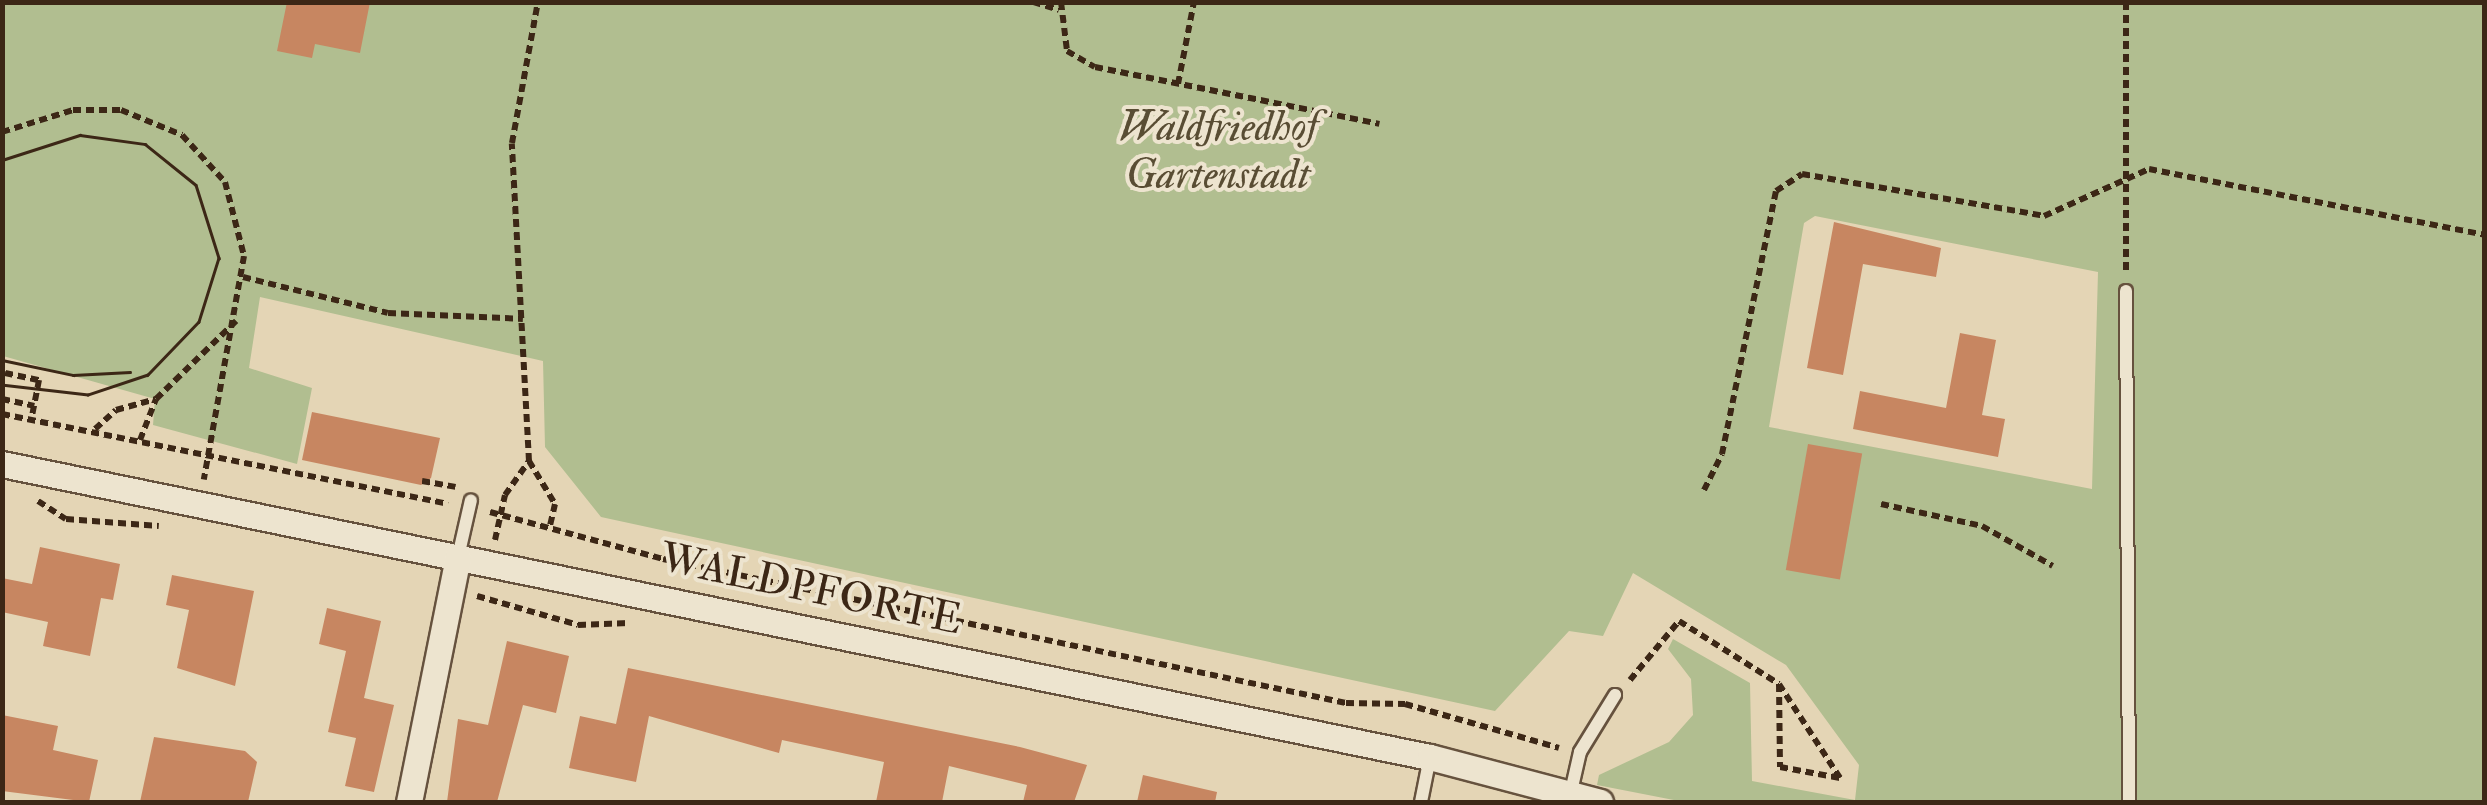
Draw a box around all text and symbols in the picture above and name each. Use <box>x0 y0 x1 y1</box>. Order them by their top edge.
park label: Waldfriedhof Gartenstadt <box>1118 102 1318 200</box>
street label: WALDPFORTE <box>656 532 966 646</box>

